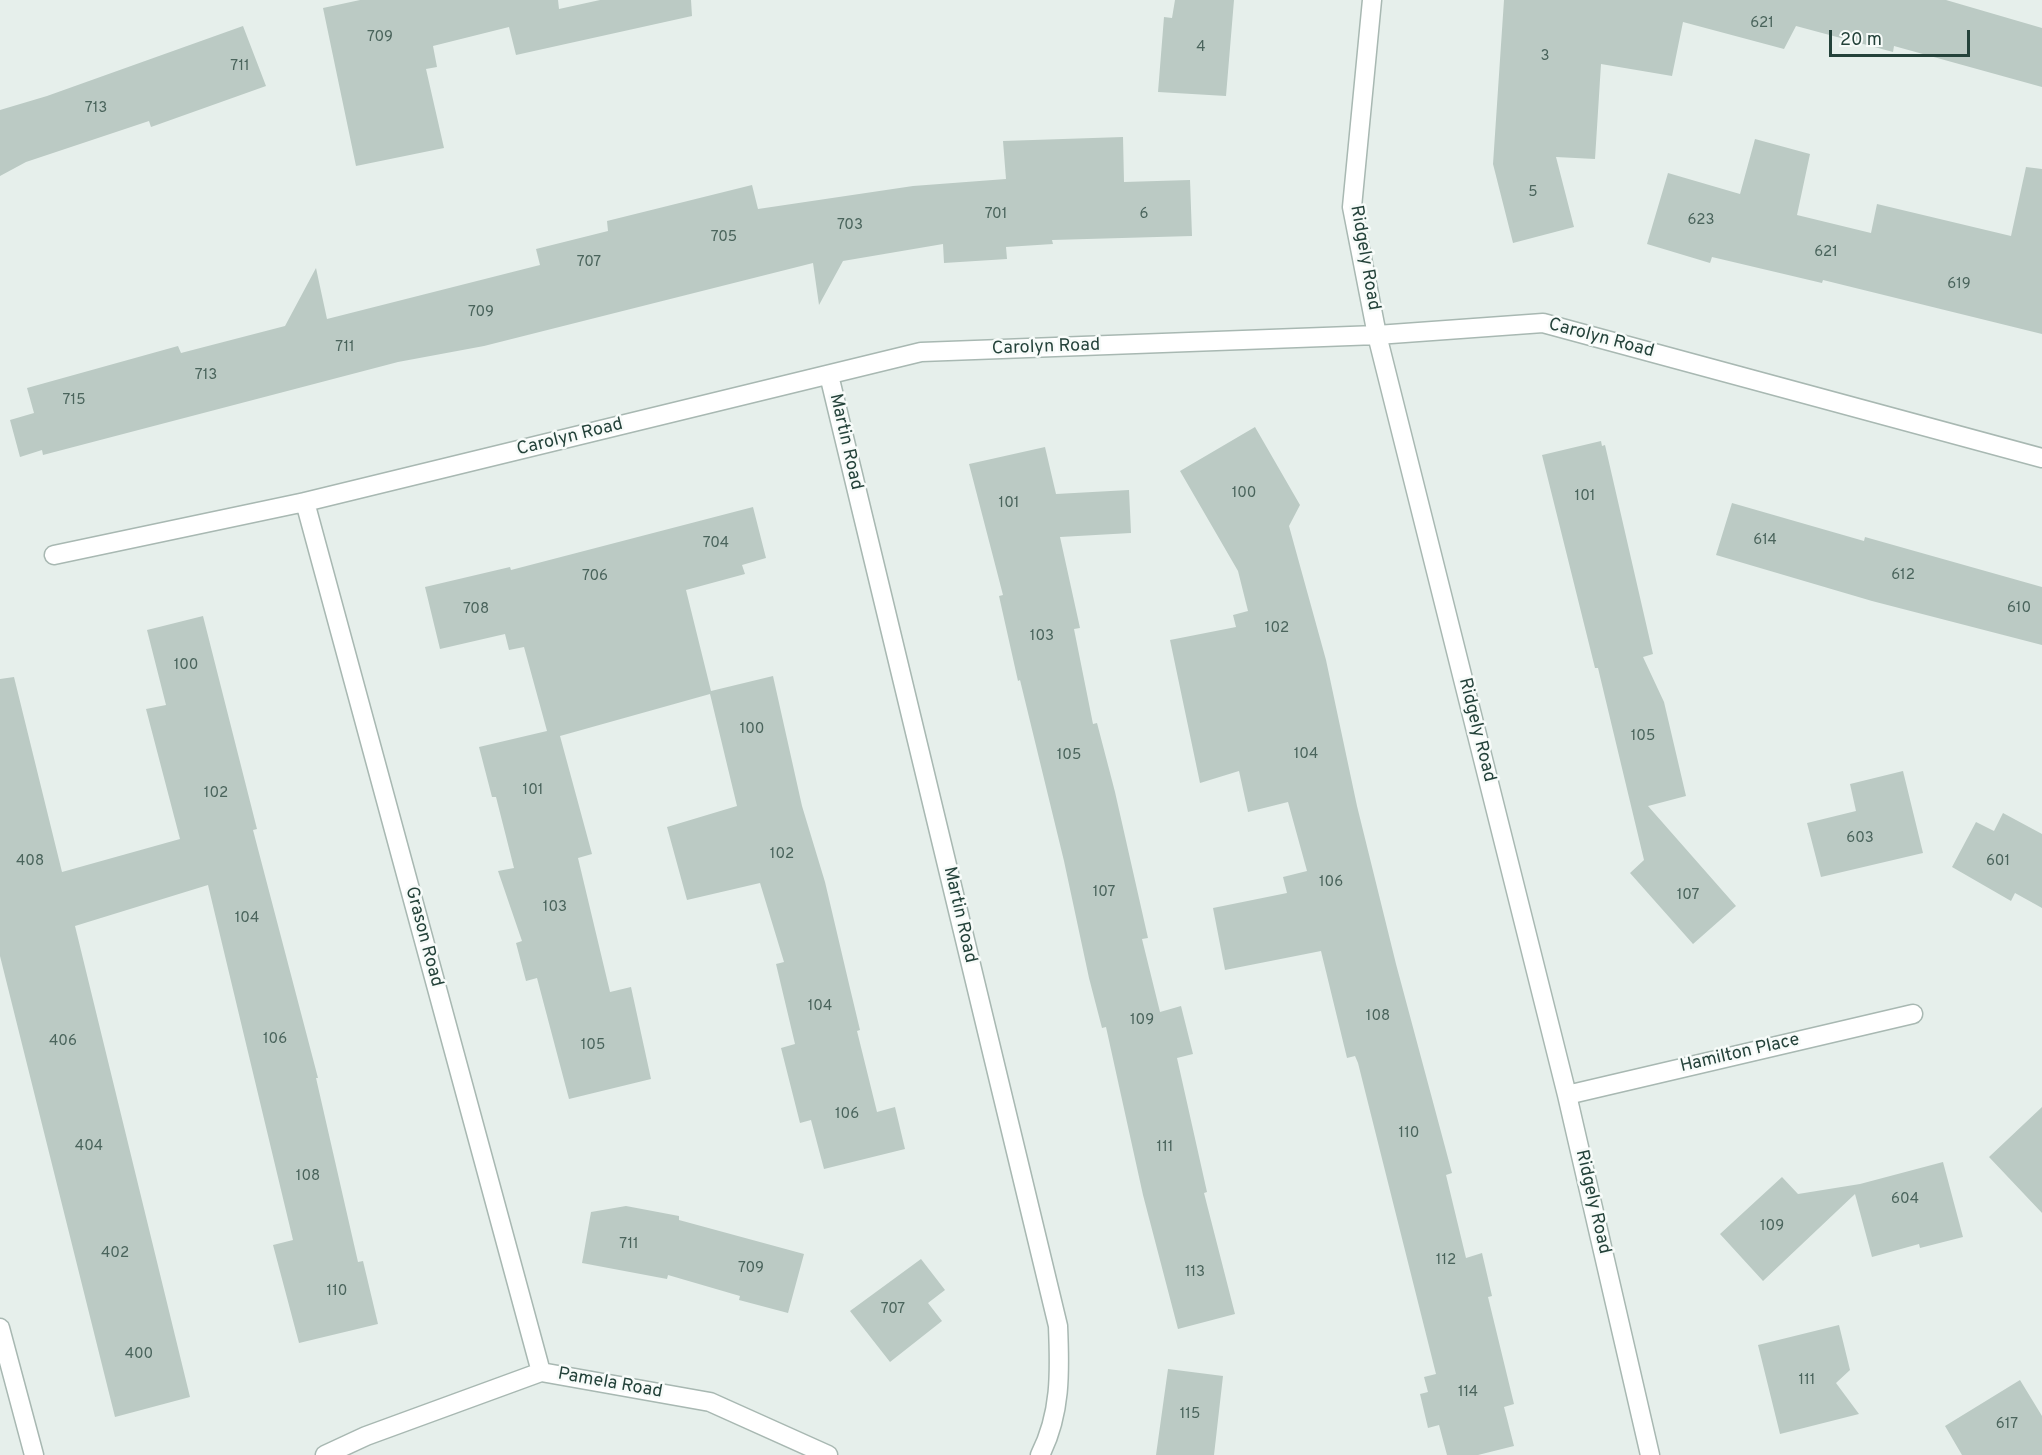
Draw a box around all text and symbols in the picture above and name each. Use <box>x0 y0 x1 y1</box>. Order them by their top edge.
house number: 621 <box>1750 15 1774 33</box>
scale bar <box>1832 18 1973 56</box>
house number: 709 <box>367 29 393 47</box>
text: 20 m <box>1840 29 1882 52</box>
house number: 4 <box>1196 39 1206 57</box>
house number: 3 <box>1540 48 1550 66</box>
house number: 711 <box>230 58 250 76</box>
house number: 713 <box>85 100 107 118</box>
house number: 5 <box>1528 184 1538 202</box>
street label: Ridgely Road <box>1344 204 1384 312</box>
house number: 701 <box>985 206 1007 224</box>
house number: 6 <box>1140 206 1148 224</box>
house number: 623 <box>1687 212 1715 230</box>
house number: 703 <box>837 217 863 235</box>
house number: 705 <box>711 229 737 247</box>
house number: 621 <box>1814 244 1838 262</box>
house number: 707 <box>577 254 601 272</box>
house number: 619 <box>1947 276 1971 294</box>
house number: 709 <box>468 304 494 322</box>
street label: Carolyn Road <box>1546 315 1656 363</box>
street label: Carolyn Road <box>991 335 1101 361</box>
house number: 711 <box>335 339 355 357</box>
house number: 713 <box>195 367 217 385</box>
house number: 715 <box>62 392 86 410</box>
street label: Martin Road <box>823 392 867 492</box>
street label: Carolyn Road <box>515 414 625 462</box>
house number: 100 <box>1232 485 1256 503</box>
house number: 101 <box>1575 488 1595 506</box>
house number: 101 <box>999 495 1019 513</box>
house number: 614 <box>1753 532 1777 550</box>
house number: 704 <box>703 535 729 553</box>
house number: 612 <box>1891 567 1915 585</box>
house number: 706 <box>582 568 608 586</box>
house number: 610 <box>2007 600 2031 618</box>
house number: 708 <box>463 601 489 619</box>
house number: 102 <box>1265 620 1289 638</box>
house number: 103 <box>1030 628 1054 646</box>
house number: 100 <box>174 657 198 675</box>
street label: Ridgely Road <box>1453 676 1499 784</box>
house number: 100 <box>740 721 764 739</box>
house number: 105 <box>1631 728 1655 746</box>
house number: 104 <box>1294 746 1318 764</box>
house number: 105 <box>1057 747 1081 765</box>
house number: 101 <box>523 782 543 800</box>
house number: 102 <box>204 785 228 803</box>
house number: 603 <box>1846 830 1874 848</box>
house number: 102 <box>770 846 794 864</box>
house number: 408 <box>16 853 44 871</box>
house number: 601 <box>1986 853 2010 871</box>
street label: Martin Road <box>937 865 981 965</box>
house number: 106 <box>1319 874 1343 892</box>
house number: 107 <box>1093 884 1115 902</box>
street label: Grason Road <box>399 885 447 989</box>
house number: 107 <box>1677 887 1699 905</box>
house number: 103 <box>543 899 567 917</box>
house number: 104 <box>235 910 259 928</box>
house number: 104 <box>808 998 832 1016</box>
house number: 108 <box>1366 1008 1390 1026</box>
house number: 109 <box>1130 1012 1154 1030</box>
street label: Hamilton Place <box>1678 1030 1802 1078</box>
house number: 106 <box>263 1031 287 1049</box>
house number: 406 <box>49 1033 77 1051</box>
house number: 105 <box>581 1037 605 1055</box>
house number: 106 <box>835 1106 859 1124</box>
house number: 110 <box>1399 1125 1419 1143</box>
house number: 404 <box>75 1138 103 1156</box>
house number: 111 <box>1157 1139 1173 1157</box>
street label: Ridgely Road <box>1569 1148 1615 1256</box>
house number: 108 <box>296 1168 320 1186</box>
house number: 604 <box>1891 1191 1919 1209</box>
house number: 109 <box>1760 1218 1784 1236</box>
house number: 711 <box>619 1236 639 1254</box>
house number: 402 <box>101 1245 129 1263</box>
house number: 112 <box>1436 1252 1456 1270</box>
house number: 709 <box>738 1260 764 1278</box>
house number: 113 <box>1185 1264 1205 1282</box>
house number: 110 <box>327 1283 347 1301</box>
house number: 707 <box>881 1301 905 1319</box>
house number: 400 <box>125 1346 153 1364</box>
street label: Pamela Road <box>556 1364 664 1404</box>
house number: 111 <box>1799 1372 1815 1390</box>
house number: 114 <box>1458 1384 1478 1402</box>
house number: 115 <box>1180 1406 1200 1424</box>
house number: 617 <box>1996 1416 2018 1434</box>

